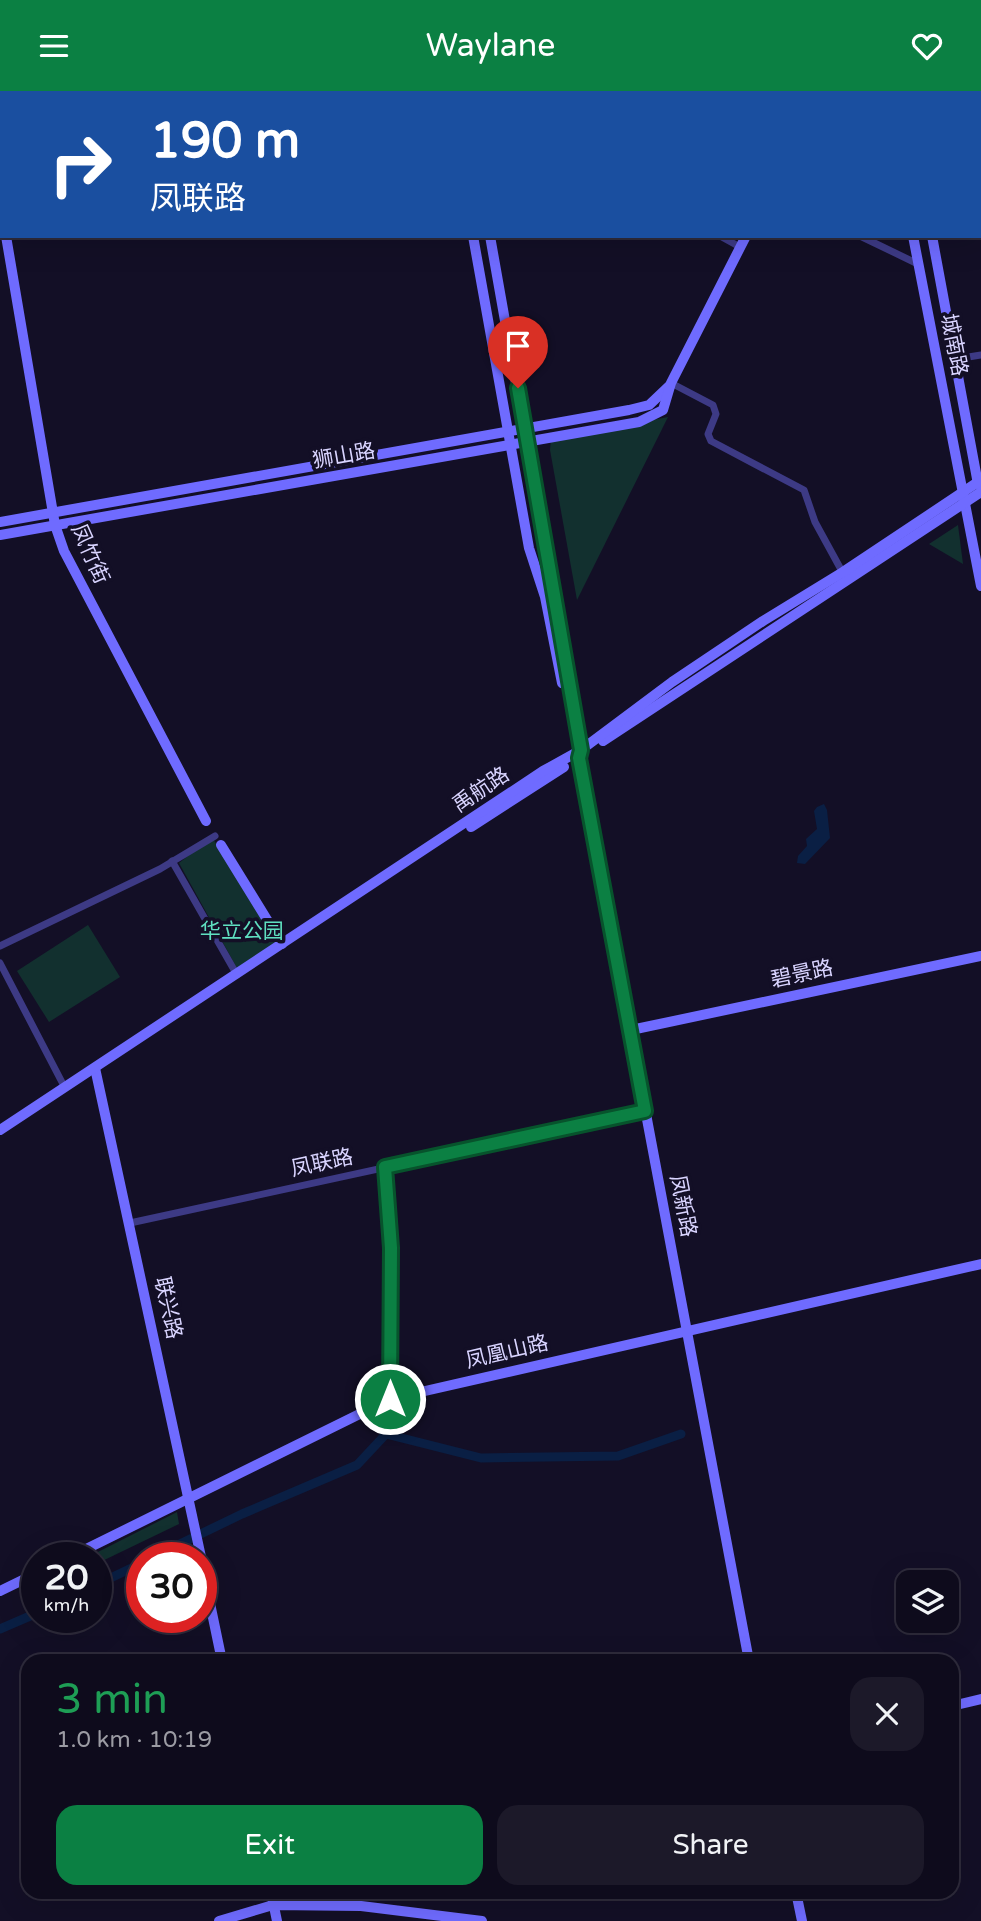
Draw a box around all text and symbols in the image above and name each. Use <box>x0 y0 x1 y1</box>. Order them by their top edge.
icon: menu <box>35 27 73 65</box>
text: Waylane <box>426 27 555 65</box>
icon: heart <box>908 27 946 65</box>
text: 190 m <box>150 112 300 171</box>
icon: right <box>35 119 126 210</box>
text: 凤联路 <box>150 180 246 218</box>
street label: 城南路 <box>936 312 972 378</box>
pin <box>488 316 548 388</box>
icon: arrive <box>499 327 537 365</box>
street label: 狮山路 <box>311 438 377 474</box>
street label: 凤竹街 <box>66 520 114 588</box>
street label: 禹航路 <box>448 762 514 818</box>
park label: 华立公园 <box>200 919 284 944</box>
street label: 碧景路 <box>769 955 835 993</box>
street label: 凤联路 <box>289 1144 355 1182</box>
street label: 凤新路 <box>665 1173 701 1239</box>
street label: 联兴路 <box>149 1275 187 1341</box>
street label: 凤凰山路 <box>463 1330 551 1374</box>
position arrow <box>353 1362 427 1436</box>
speed limit sign: 30 <box>126 1542 217 1633</box>
text: 20 <box>45 1557 88 1599</box>
map controls <box>896 1570 959 1633</box>
button: layers <box>896 1570 959 1633</box>
text: km/h <box>44 1594 89 1616</box>
text: 3 min <box>56 1674 168 1725</box>
button: close <box>850 1677 924 1751</box>
text: 1.0 km · 10:19 <box>56 1726 212 1754</box>
button: Exit <box>56 1805 483 1885</box>
button: Share <box>497 1805 924 1885</box>

